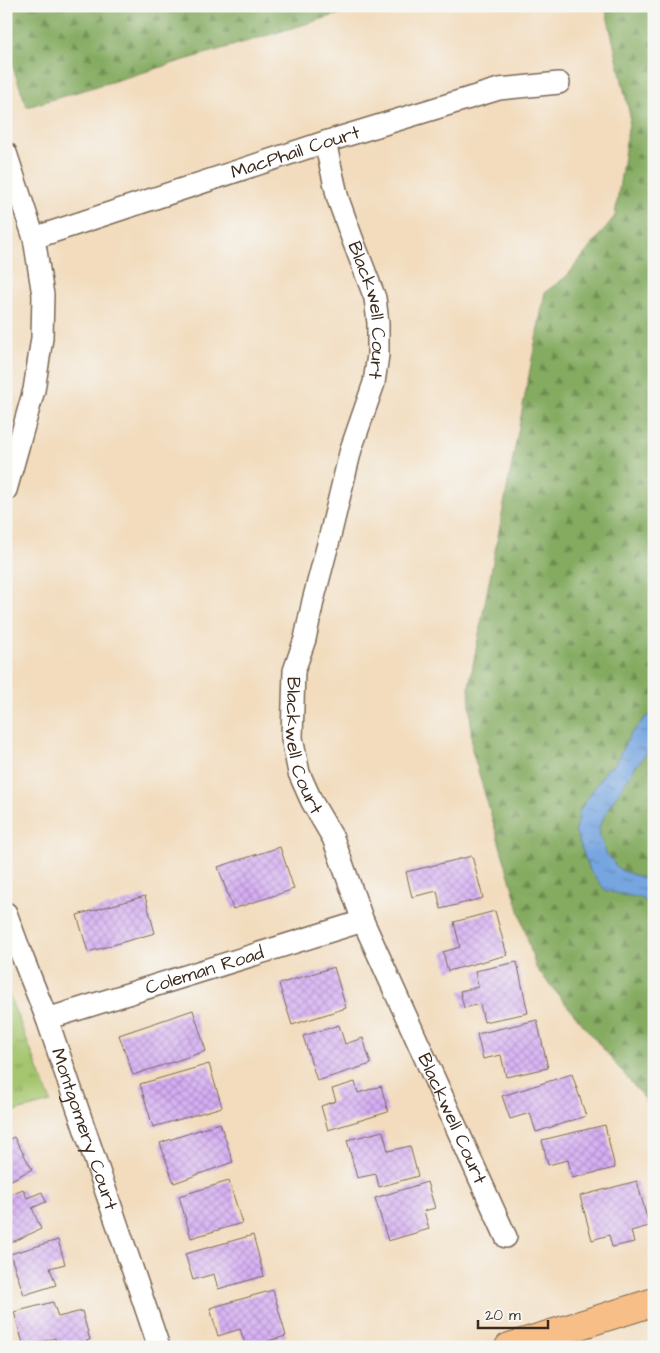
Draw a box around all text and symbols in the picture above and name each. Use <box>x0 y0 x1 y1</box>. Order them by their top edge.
street label: MacPhail Court <box>227 119 363 186</box>
street label: Blackwell Court <box>341 237 392 381</box>
street label: Blackwell Court <box>278 676 330 820</box>
street label: Coleman Road <box>142 939 267 1001</box>
street label: Montgomery Court <box>44 1044 125 1214</box>
street label: Blackwell Court <box>411 1049 494 1189</box>
scale bar <box>478 1298 548 1330</box>
text: 20 m <box>485 1305 521 1326</box>

